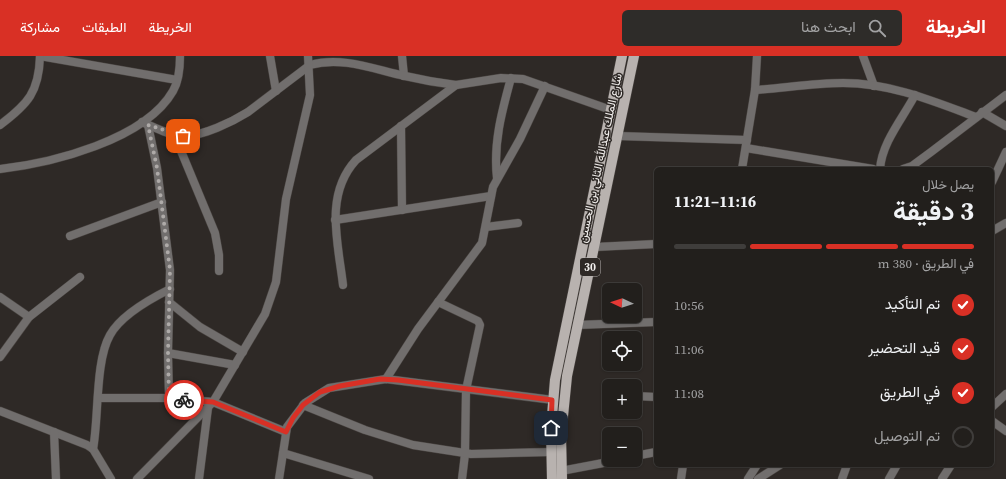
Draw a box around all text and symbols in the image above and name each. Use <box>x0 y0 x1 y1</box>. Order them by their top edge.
search box <box>622 10 902 46</box>
text: الخريطة <box>926 13 986 39</box>
text: ابحث هنا <box>801 16 856 37</box>
text: مشاركة <box>20 17 60 37</box>
text: الطبقات <box>82 17 126 37</box>
text: الخريطة <box>148 17 192 37</box>
icon: search <box>866 17 888 39</box>
street label: شارع الملك عبدالله الثاني بن الحسين <box>574 72 628 245</box>
pin <box>166 119 200 153</box>
icon: bag <box>172 125 194 147</box>
text: يصل خلال <box>922 176 974 193</box>
text: 11:16–11:21 <box>674 191 756 212</box>
text: 3 دقيقة <box>893 193 974 229</box>
text: في الطريق · 380 m <box>878 255 974 272</box>
road number: 30 <box>580 258 600 276</box>
north arrow <box>602 283 642 323</box>
map controls <box>602 283 642 467</box>
text: تم التأكيد <box>885 293 940 314</box>
icon: check <box>952 294 974 316</box>
text: 10:56 <box>674 297 704 314</box>
button: locate <box>602 331 642 371</box>
text: قيد التحضير <box>868 337 940 358</box>
icon: check <box>952 338 974 360</box>
text: 11:06 <box>674 341 704 358</box>
button: + <box>602 379 642 419</box>
courier <box>164 380 204 420</box>
text: في الطريق <box>880 381 940 402</box>
icon: check <box>952 382 974 404</box>
text: 11:08 <box>674 385 704 402</box>
icon: bike <box>173 389 195 411</box>
pin <box>534 411 568 445</box>
icon: home <box>540 417 562 439</box>
text: تم التوصيل <box>874 425 940 446</box>
button: − <box>602 427 642 467</box>

